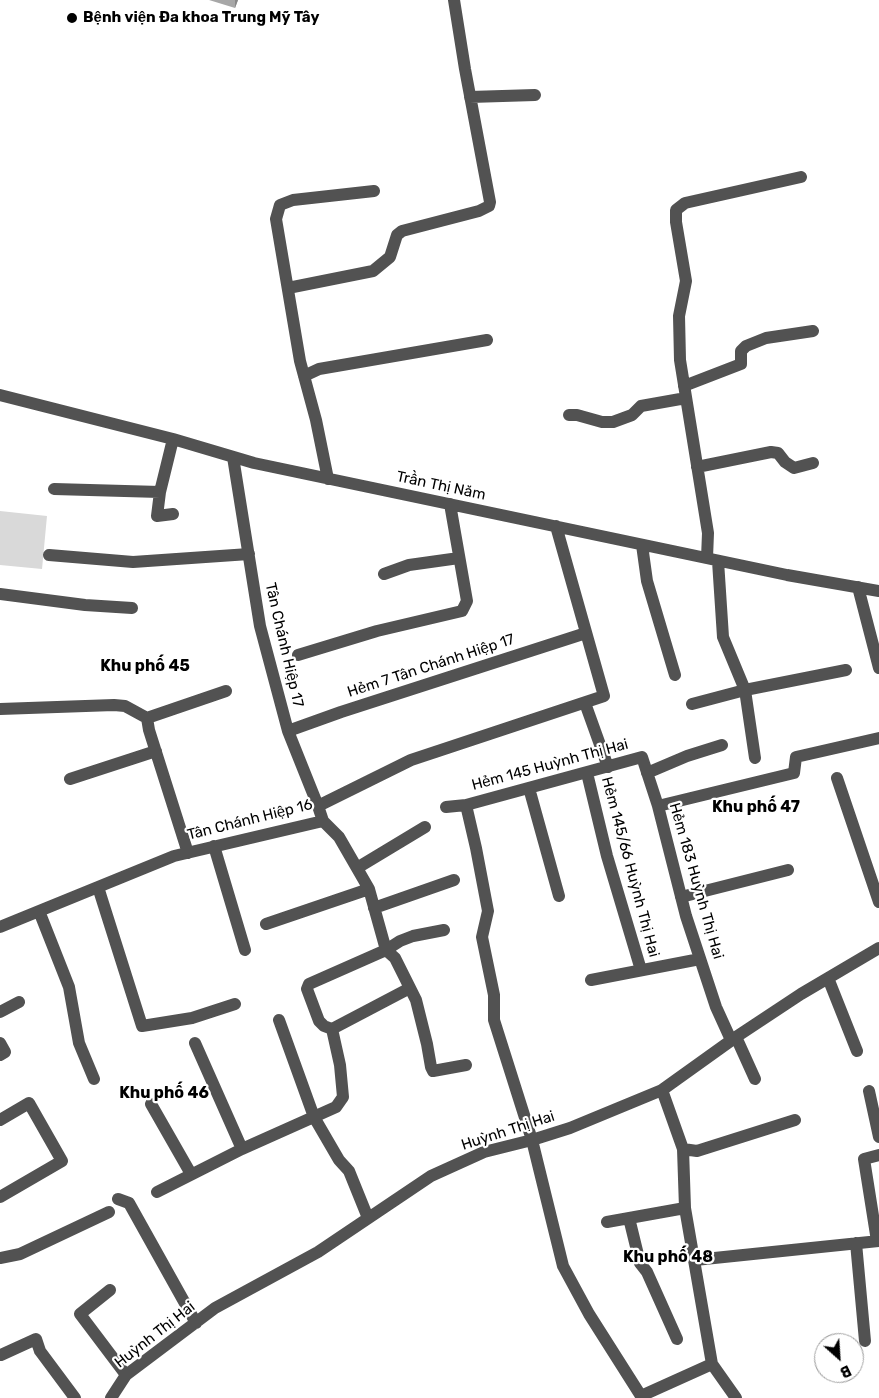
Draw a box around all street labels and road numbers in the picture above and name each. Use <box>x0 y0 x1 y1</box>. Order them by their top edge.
street label: Trần Thị Năm <box>395 468 487 504</box>
street label: Tân Chánh Hiệp 17 <box>261 581 307 709</box>
street label: Hẻm 7 Tân Chánh Hiệp 17 <box>345 630 517 702</box>
street label: Hẻm 145 Huỳnh Thị Hai <box>470 735 630 795</box>
street label: Hẻm 145/66 Huỳnh Thị Hai <box>597 775 663 959</box>
street label: Tân Chánh Hiệp 16 <box>186 796 314 844</box>
street label: Hẻm 183 Huỳnh Thị Hai <box>665 801 727 961</box>
street label: Huỳnh Thị Hai <box>459 1107 557 1155</box>
street label: Huỳnh Thị Hai <box>111 1298 199 1372</box>

